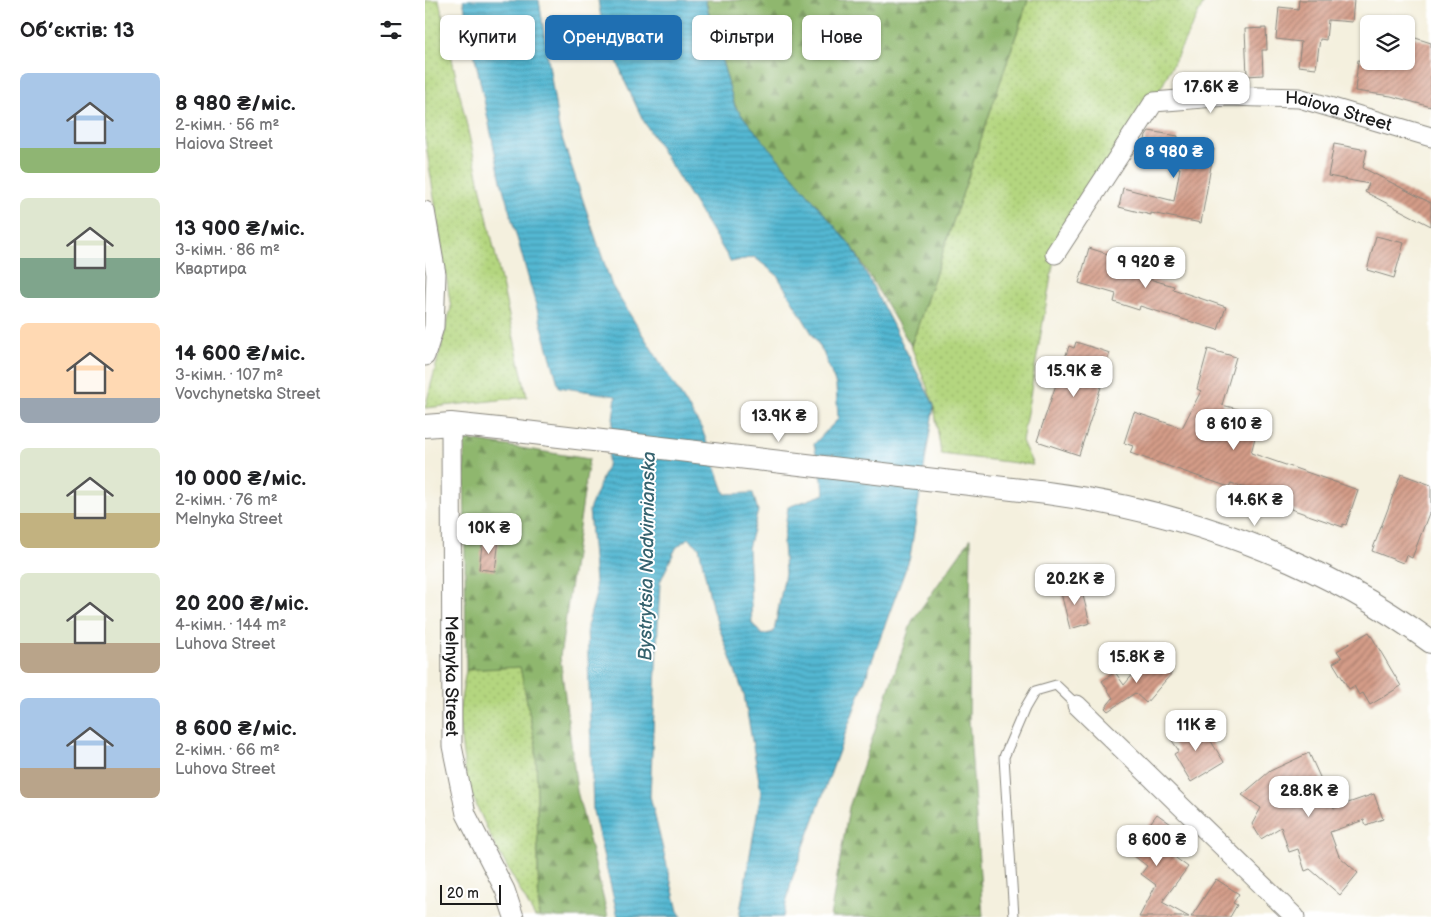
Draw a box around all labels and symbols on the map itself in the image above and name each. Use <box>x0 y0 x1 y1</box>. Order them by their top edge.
pin: 17.6K ₴ <box>1165 72 1257 114</box>
street label: Haiova Street <box>1285 88 1395 136</box>
pin: 8 980 ₴ <box>1128 136 1220 179</box>
pin: 9 920 ₴ <box>1100 246 1192 289</box>
pin: 15.9K ₴ <box>1028 356 1120 398</box>
pin: 13.9K ₴ <box>733 400 825 443</box>
pin: 8 610 ₴ <box>1188 408 1280 451</box>
water label: Bystrytsia Nadvirnianska <box>634 451 661 661</box>
pin: 14.6K ₴ <box>1209 484 1301 527</box>
pin: 10K ₴ <box>454 512 524 555</box>
pin: 20.2K ₴ <box>1029 564 1121 606</box>
street label: Melnyka Street <box>441 615 462 737</box>
pin: 15.8K ₴ <box>1091 642 1183 684</box>
pin: 11K ₴ <box>1161 710 1231 752</box>
pin: 28.8K ₴ <box>1263 776 1355 818</box>
pin: 8 600 ₴ <box>1111 824 1203 867</box>
scale bar <box>440 882 501 905</box>

